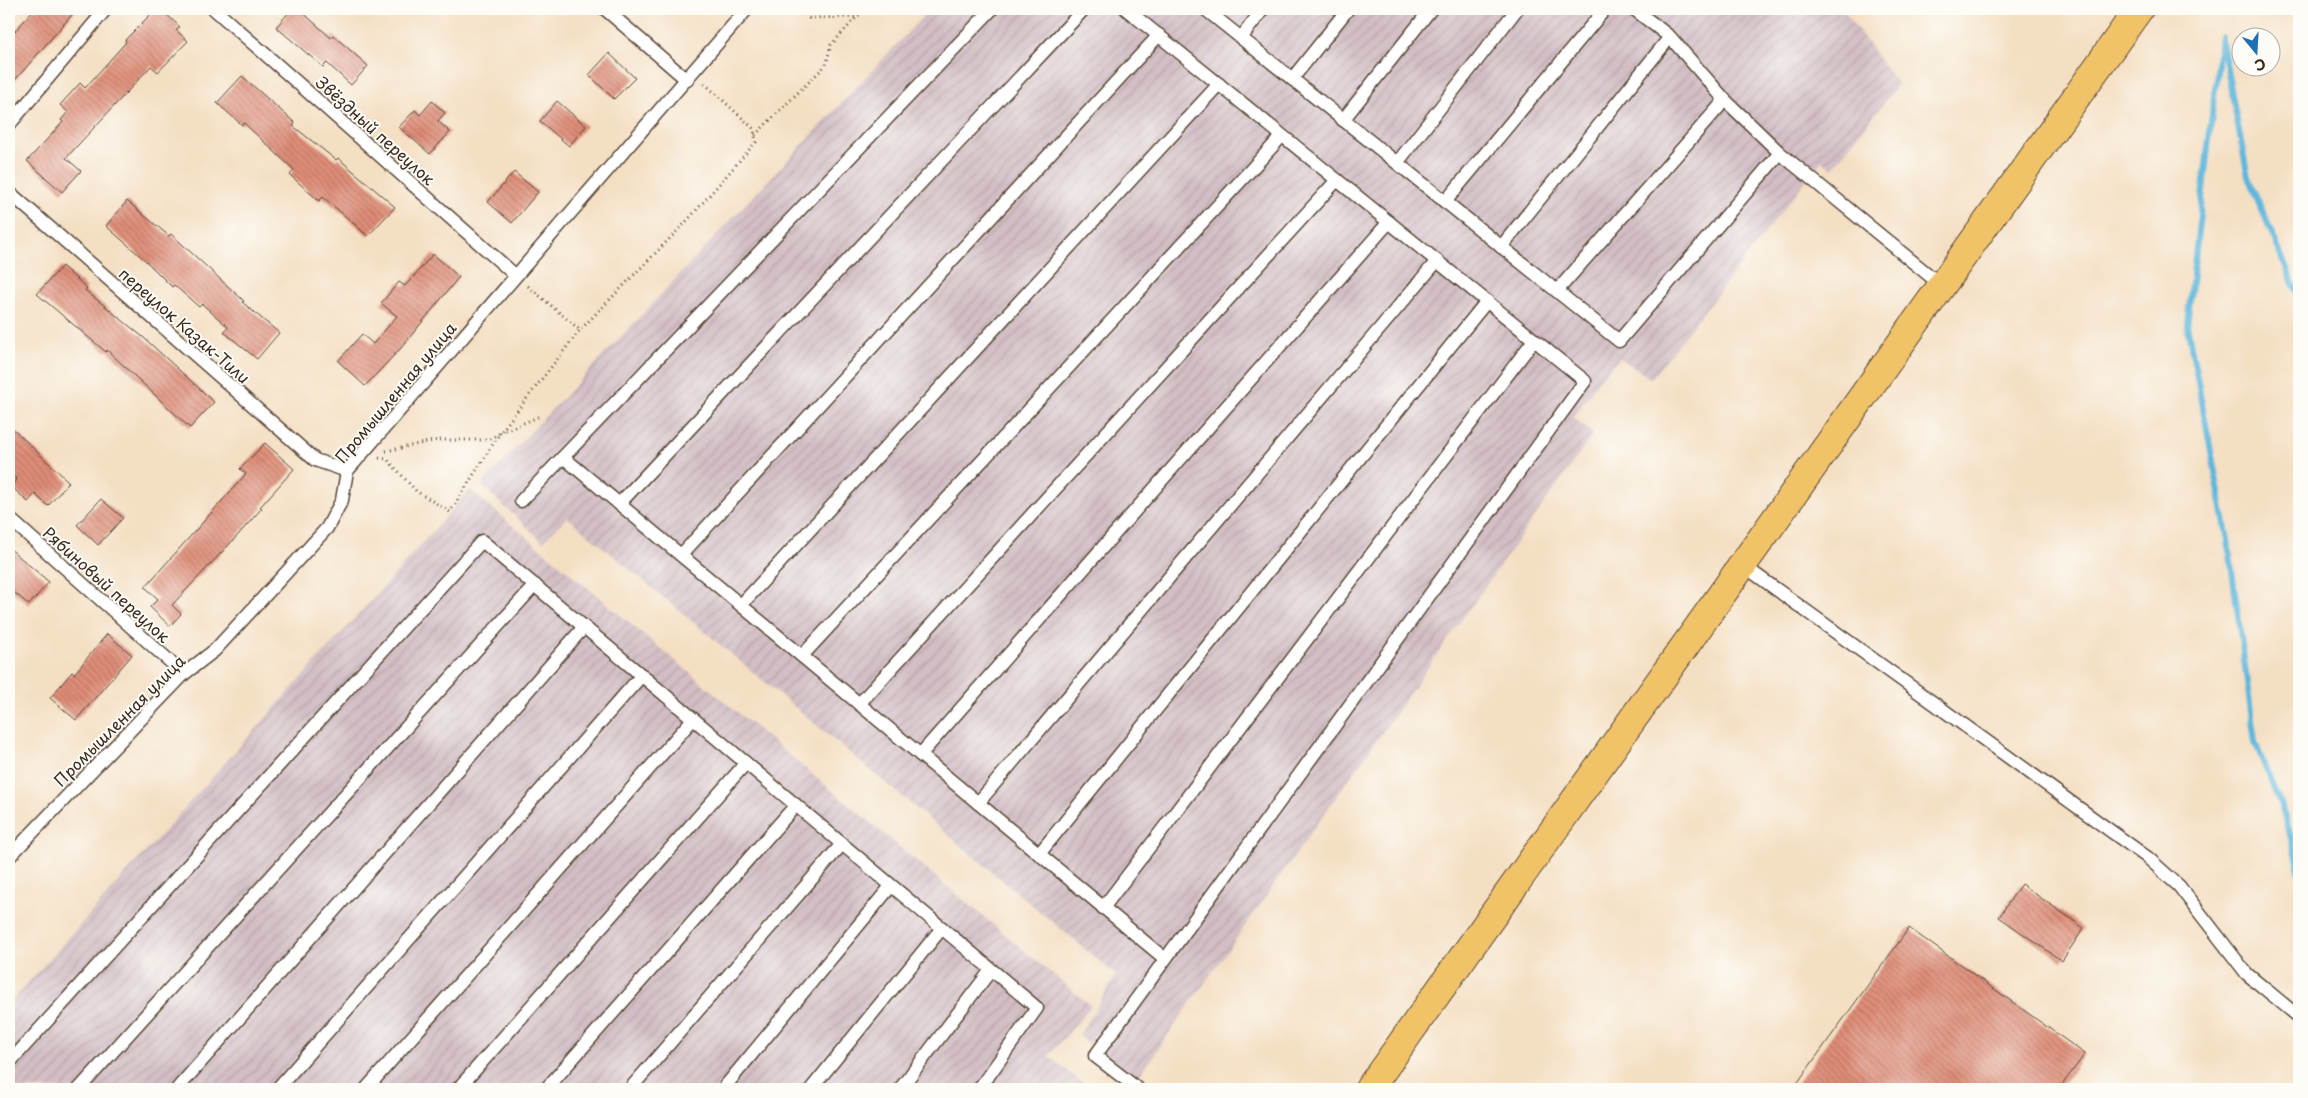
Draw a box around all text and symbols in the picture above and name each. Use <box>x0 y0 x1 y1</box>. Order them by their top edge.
north arrow <box>2230 28 2280 78</box>
text: С <box>2252 53 2268 76</box>
street label: Звёздный переулок <box>311 70 441 190</box>
street label: переулок Казак-Тили <box>114 261 256 389</box>
street label: Промышленная улица <box>329 316 461 468</box>
street label: Рябиновый переулок <box>38 520 176 648</box>
street label: Промышленная улица <box>48 649 190 791</box>

